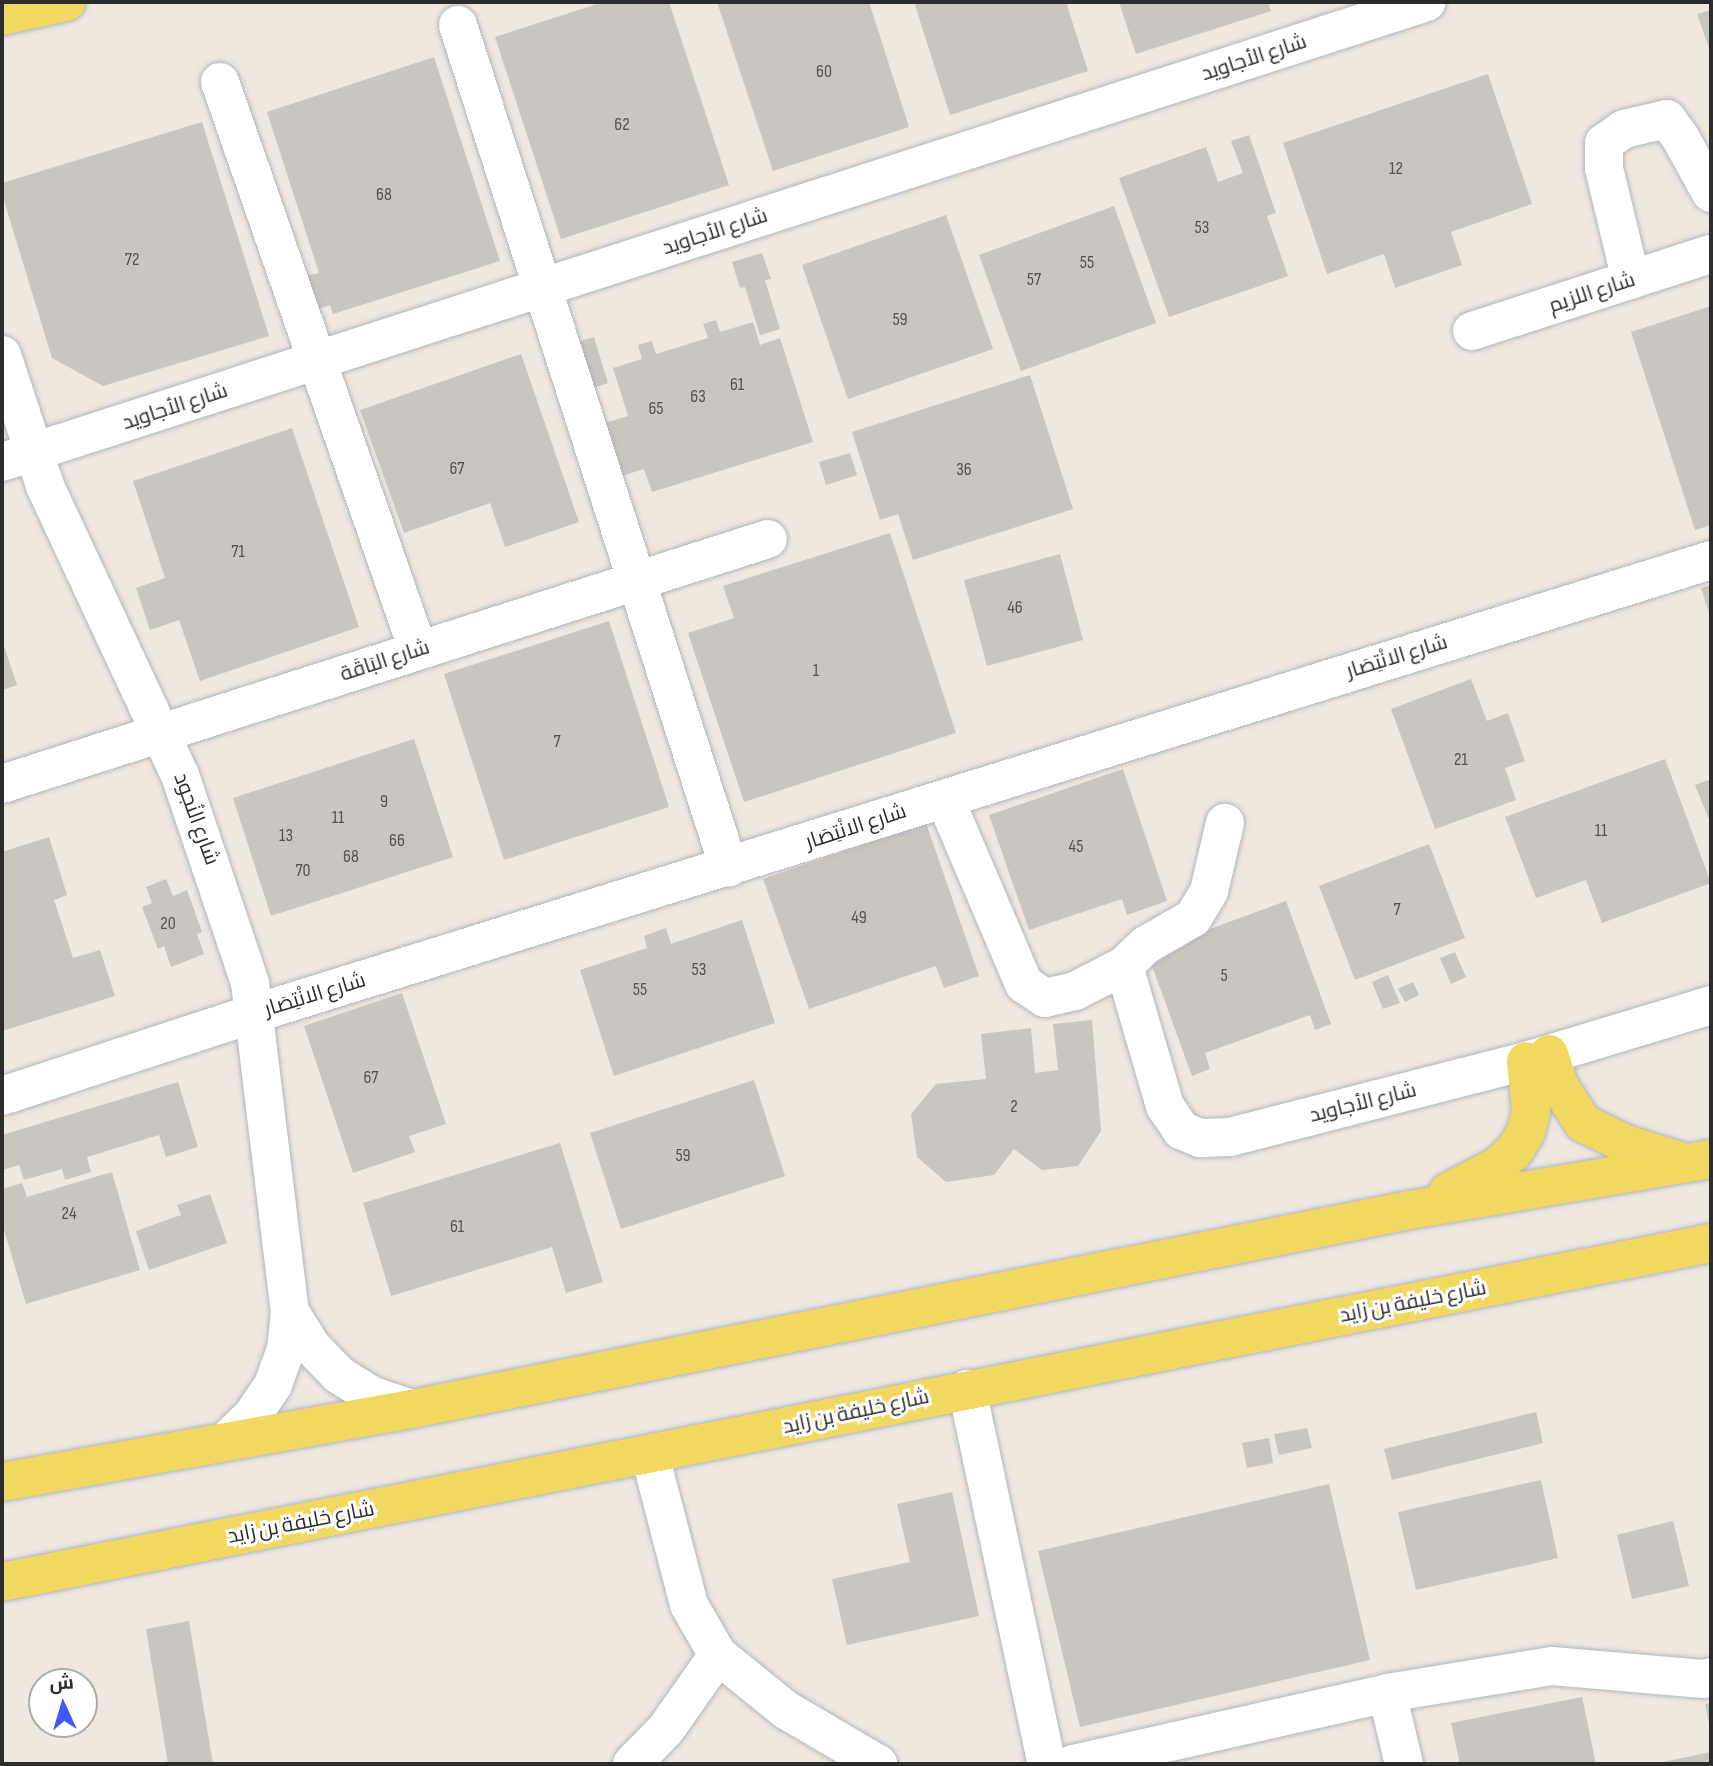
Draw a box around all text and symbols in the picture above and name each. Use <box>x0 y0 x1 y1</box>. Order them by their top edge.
street label: شارع الأجاويد <box>1198 29 1310 87</box>
house number: 60 <box>816 61 832 83</box>
house number: 62 <box>614 114 630 136</box>
house number: 12 <box>1389 158 1403 180</box>
house number: 68 <box>376 184 392 206</box>
street label: شارع الأجاويد <box>659 203 771 261</box>
house number: 53 <box>1195 217 1209 239</box>
house number: 72 <box>125 249 139 271</box>
house number: 55 <box>1080 252 1094 274</box>
street label: شارع اللزيم <box>1546 267 1638 319</box>
house number: 57 <box>1027 269 1041 291</box>
house number: 59 <box>892 309 908 331</box>
house number: 61 <box>730 374 744 396</box>
street label: شارع الأجاويد <box>119 378 231 436</box>
house number: 63 <box>690 386 706 408</box>
house number: 65 <box>648 398 664 420</box>
house number: 67 <box>449 458 465 480</box>
house number: 36 <box>956 459 972 481</box>
house number: 71 <box>231 541 245 563</box>
house number: 46 <box>1007 597 1023 619</box>
street label: شارع الانْتِصَار <box>1343 630 1451 684</box>
street label: شارع البَاقَة <box>337 635 433 687</box>
house number: 1 <box>813 660 819 682</box>
house number: 7 <box>553 731 561 753</box>
house number: 21 <box>1454 749 1468 771</box>
street label: شارع النُجود <box>168 769 224 869</box>
house number: 9 <box>380 791 388 813</box>
street label: شارع الانْتِصَار <box>802 799 910 855</box>
house number: 11 <box>332 807 344 829</box>
house number: 11 <box>1595 820 1607 842</box>
house number: 13 <box>279 825 293 847</box>
house number: 66 <box>389 830 405 852</box>
house number: 45 <box>1069 836 1083 858</box>
house number: 68 <box>343 846 359 868</box>
house number: 70 <box>295 860 311 882</box>
house number: 7 <box>1393 899 1401 921</box>
house number: 49 <box>851 907 867 929</box>
house number: 20 <box>160 913 176 935</box>
house number: 53 <box>692 959 706 981</box>
house number: 5 <box>1220 965 1228 987</box>
street label: شارع الانْتِصَار <box>261 968 369 1022</box>
house number: 55 <box>633 979 647 1001</box>
house number: 67 <box>363 1067 379 1089</box>
street label: شارع الأجاويد <box>1307 1078 1419 1128</box>
house number: 2 <box>1010 1096 1018 1118</box>
house number: 59 <box>675 1145 691 1167</box>
house number: 24 <box>62 1203 76 1225</box>
house number: 61 <box>450 1216 464 1238</box>
street label: شارع خليفة بن زايد <box>1338 1275 1488 1329</box>
street label: شارع خليفة بن زايد <box>781 1384 931 1440</box>
street label: شارع خليفة بن زايد <box>226 1496 376 1550</box>
north arrow <box>28 1668 98 1738</box>
text: ش <box>49 1671 75 1696</box>

